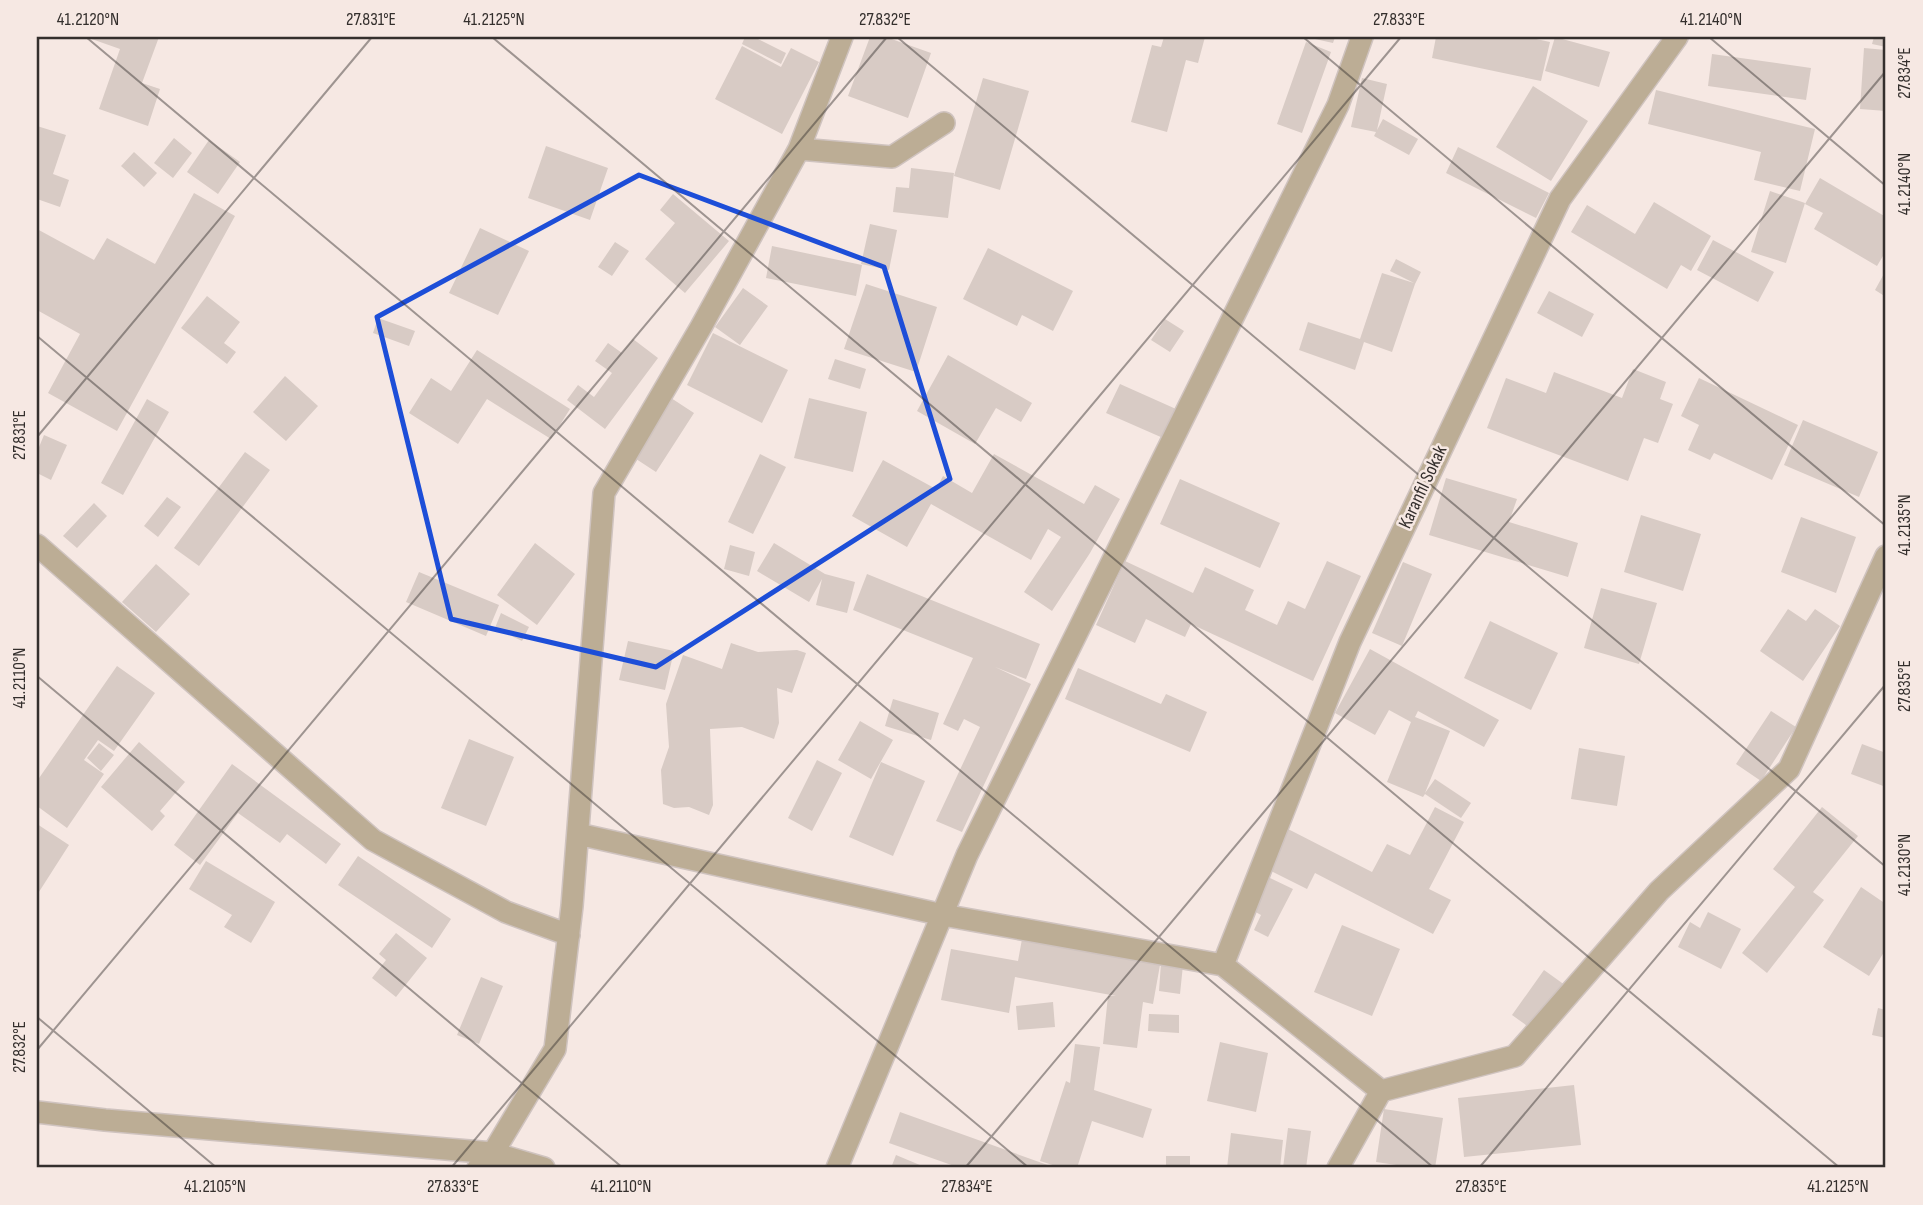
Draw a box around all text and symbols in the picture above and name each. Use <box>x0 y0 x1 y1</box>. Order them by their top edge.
text: 41.2120°N <box>57 9 119 30</box>
text: 27.831°E <box>346 9 396 30</box>
text: 41.2125°N <box>463 9 525 30</box>
text: 27.832°E <box>859 9 911 30</box>
text: 27.833°E <box>1373 9 1425 30</box>
text: 41.2140°N <box>1680 9 1742 30</box>
text: 27.834°E <box>1894 47 1915 99</box>
text: 41.2140°N <box>1894 153 1915 215</box>
text: 27.831°E <box>9 410 30 460</box>
street label: Karanfil Sokak <box>1394 441 1453 532</box>
text: 41.2135°N <box>1894 494 1915 556</box>
text: 41.2110°N <box>9 647 30 709</box>
text: 27.835°E <box>1894 660 1915 712</box>
text: 41.2130°N <box>1894 834 1915 896</box>
text: 27.832°E <box>9 1021 30 1073</box>
text: 41.2105°N <box>184 1176 246 1197</box>
text: 27.833°E <box>427 1176 479 1197</box>
text: 41.2110°N <box>590 1176 652 1197</box>
text: 27.834°E <box>941 1176 993 1197</box>
text: 27.835°E <box>1455 1176 1507 1197</box>
text: 41.2125°N <box>1807 1176 1869 1197</box>

